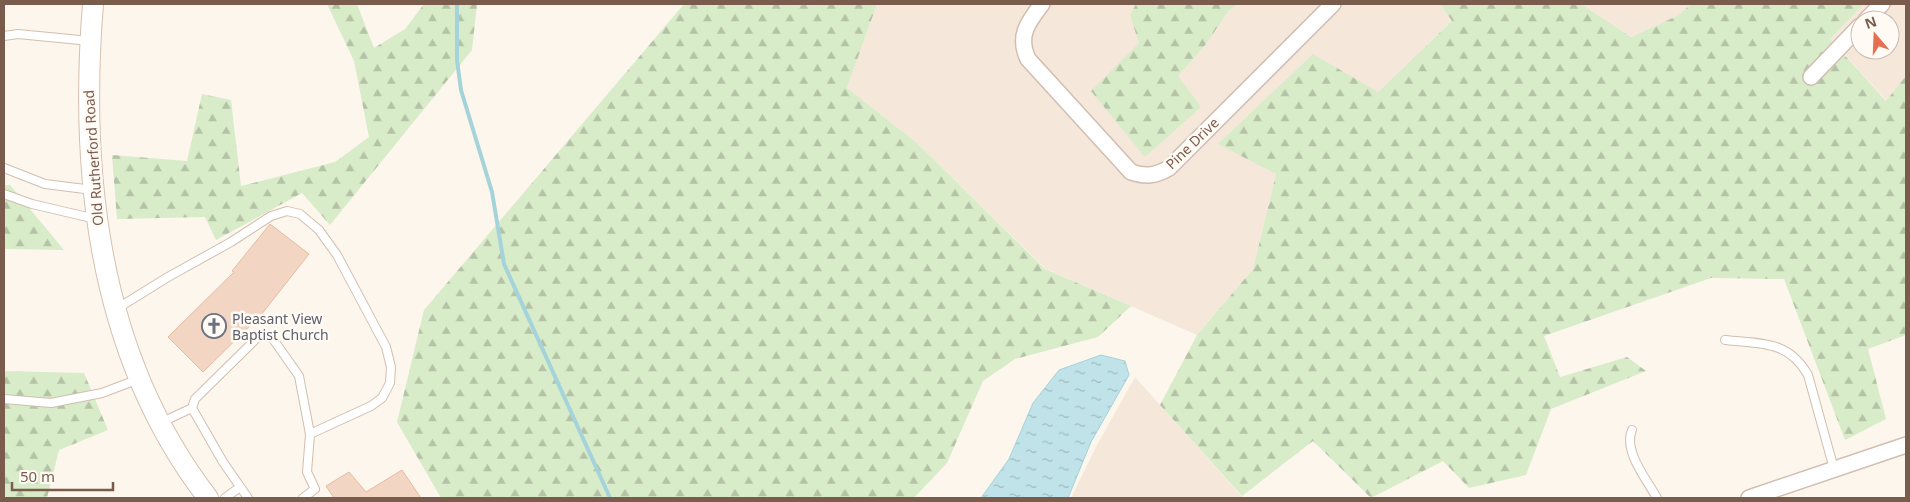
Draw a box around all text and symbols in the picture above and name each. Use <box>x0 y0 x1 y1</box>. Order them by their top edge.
north arrow <box>1850 10 1900 60</box>
text: N <box>1862 11 1879 33</box>
street label: Old Rutherford Road <box>79 89 107 227</box>
street label: Pine Drive <box>1161 113 1223 173</box>
place label: Pleasant View Baptist Church <box>232 309 329 344</box>
church icon: Pleasant View Baptist Church <box>201 313 227 339</box>
scale bar <box>12 460 114 492</box>
text: 50 m <box>20 466 55 486</box>

